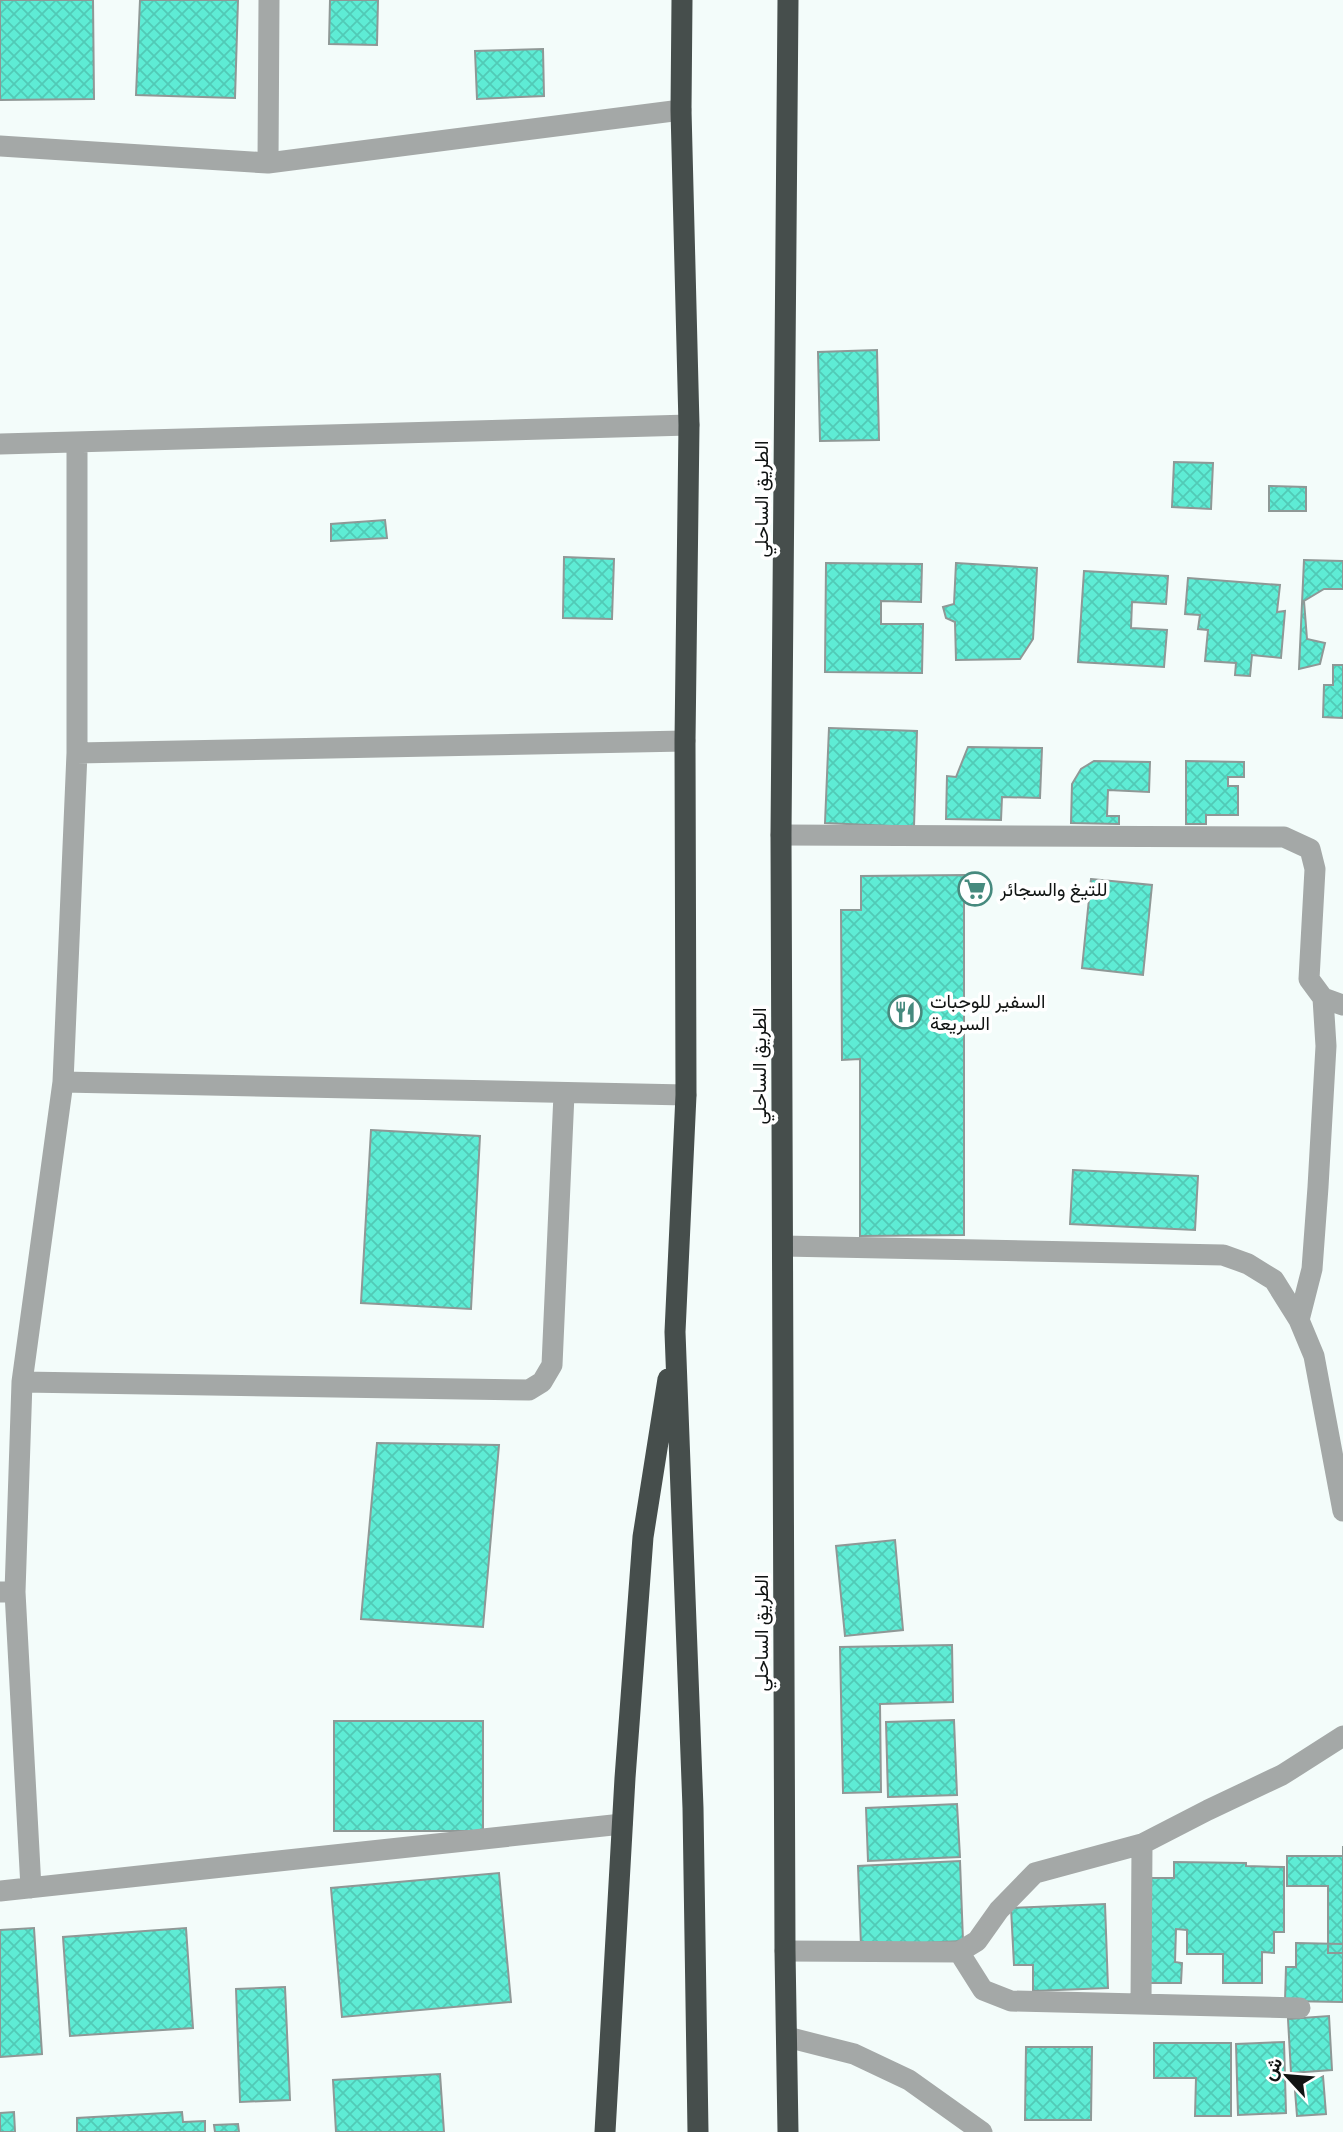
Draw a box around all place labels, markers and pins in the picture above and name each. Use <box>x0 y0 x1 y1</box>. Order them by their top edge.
supermarket icon: للتيغ والسجائر <box>956 870 994 908</box>
place label: للتيغ والسجائر <box>999 878 1107 903</box>
place label: السفير للوجبات السريعة <box>930 990 1045 1035</box>
restaurant icon: السفير للوجبات السريعة <box>886 993 924 1031</box>

